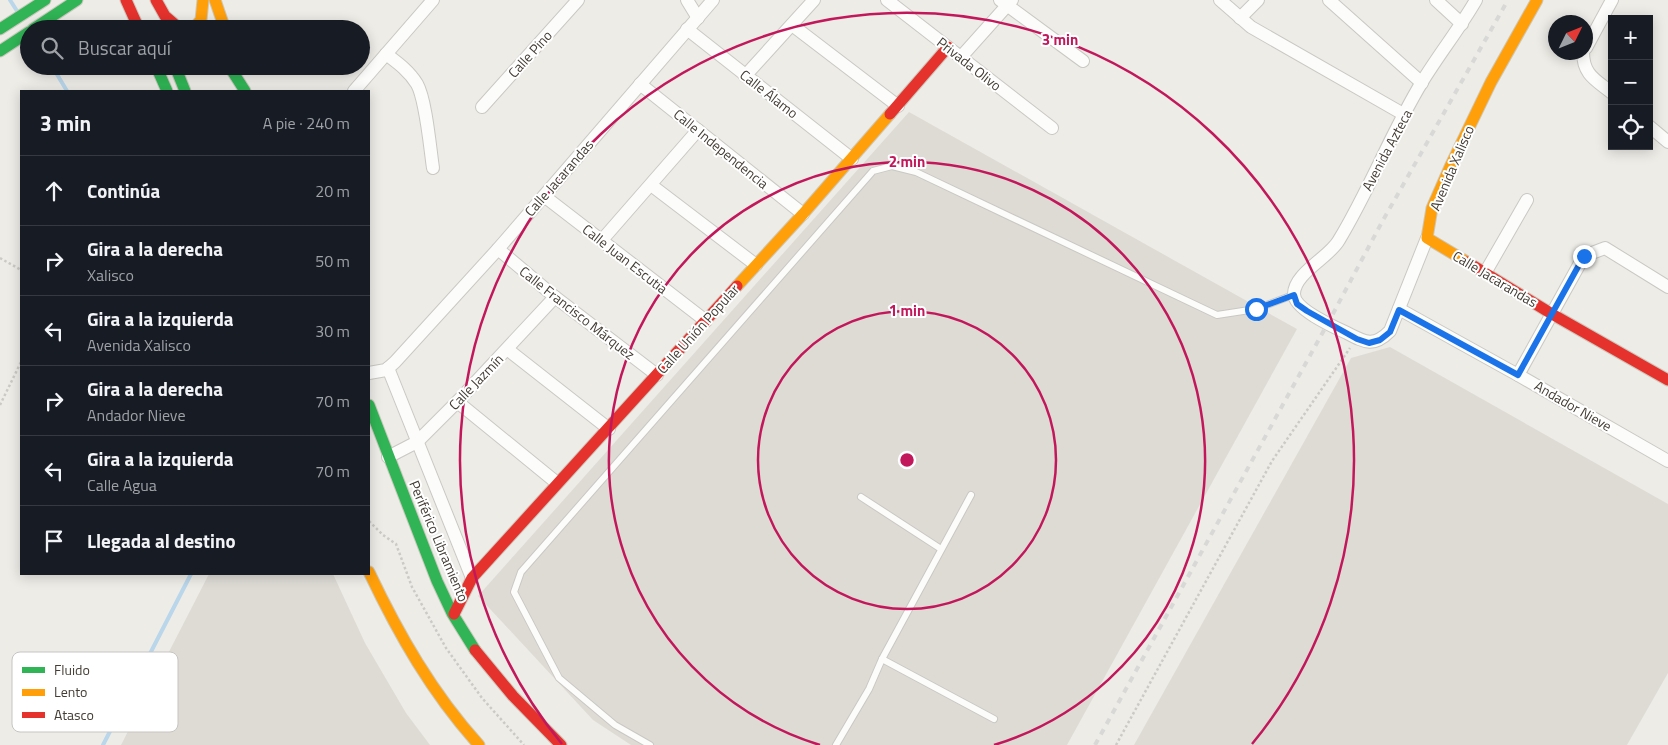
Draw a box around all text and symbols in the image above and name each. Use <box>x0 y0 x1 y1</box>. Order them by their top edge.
north arrow <box>1548 15 1593 60</box>
map controls <box>1608 15 1653 150</box>
button: + <box>1608 15 1653 60</box>
search box <box>20 20 370 75</box>
street label: Calle Pino <box>503 25 557 82</box>
text: 3 min <box>1042 28 1078 51</box>
street label: Privada Olivo <box>933 32 1006 96</box>
text: Buscar aquí <box>78 33 171 62</box>
icon: search <box>38 34 66 62</box>
button: − <box>1608 60 1653 105</box>
street label: Calle Álamo <box>736 64 803 123</box>
street label: Calle Independencia <box>669 104 773 194</box>
street label: Avenida Azteca <box>1356 105 1417 194</box>
button: locate <box>1608 105 1653 150</box>
text: 3 min <box>40 107 91 139</box>
text: A pie · 240 m <box>263 111 350 135</box>
street label: Avenida Xalisco <box>1424 122 1479 214</box>
street label: Calle Jacarandas <box>519 135 598 221</box>
text: 2 min <box>889 150 925 173</box>
text: Continúa <box>87 176 160 205</box>
icon: ahead <box>40 177 68 205</box>
text: 20 m <box>315 179 350 203</box>
street label: Calle Juan Escutia <box>578 219 672 299</box>
text: Gira a la derecha <box>87 234 223 263</box>
street label: Calle Jacarandas <box>1449 245 1542 312</box>
route end <box>1573 245 1596 268</box>
icon: right <box>40 247 68 275</box>
text: 50 m <box>315 249 350 273</box>
street label: Calle Francisco Márquez <box>515 261 640 364</box>
text: Xalisco <box>87 263 134 287</box>
street label: Calle Unión Popular <box>652 279 744 378</box>
route start <box>1245 298 1268 321</box>
text: 1 min <box>889 299 925 322</box>
text: Gira a la izquierda <box>87 304 234 333</box>
icon: left <box>40 317 68 345</box>
text: 30 m <box>315 319 350 343</box>
text: Avenida Xalisco <box>87 333 191 357</box>
street label: Calle Jazmín <box>443 349 508 414</box>
text: Gira a la derecha <box>87 374 223 403</box>
street label: Andador Nieve <box>1531 375 1616 436</box>
icon: right <box>40 387 68 415</box>
text: 70 m <box>315 389 350 413</box>
text: Andador Nieve <box>87 403 185 427</box>
text: Gira a la izquierda <box>87 444 234 473</box>
centre of rings <box>898 451 916 469</box>
icon: left <box>40 457 68 485</box>
text: 70 m <box>315 459 350 483</box>
text: Calle Agua <box>87 473 157 497</box>
street label: Periférico Libramiento <box>404 477 474 605</box>
text: Llegada al destino <box>87 526 236 555</box>
icon: arrive <box>40 527 68 555</box>
legend <box>12 652 178 732</box>
text: Fluido <box>54 659 90 680</box>
text: Lento <box>54 681 88 702</box>
text: Atasco <box>54 704 94 725</box>

